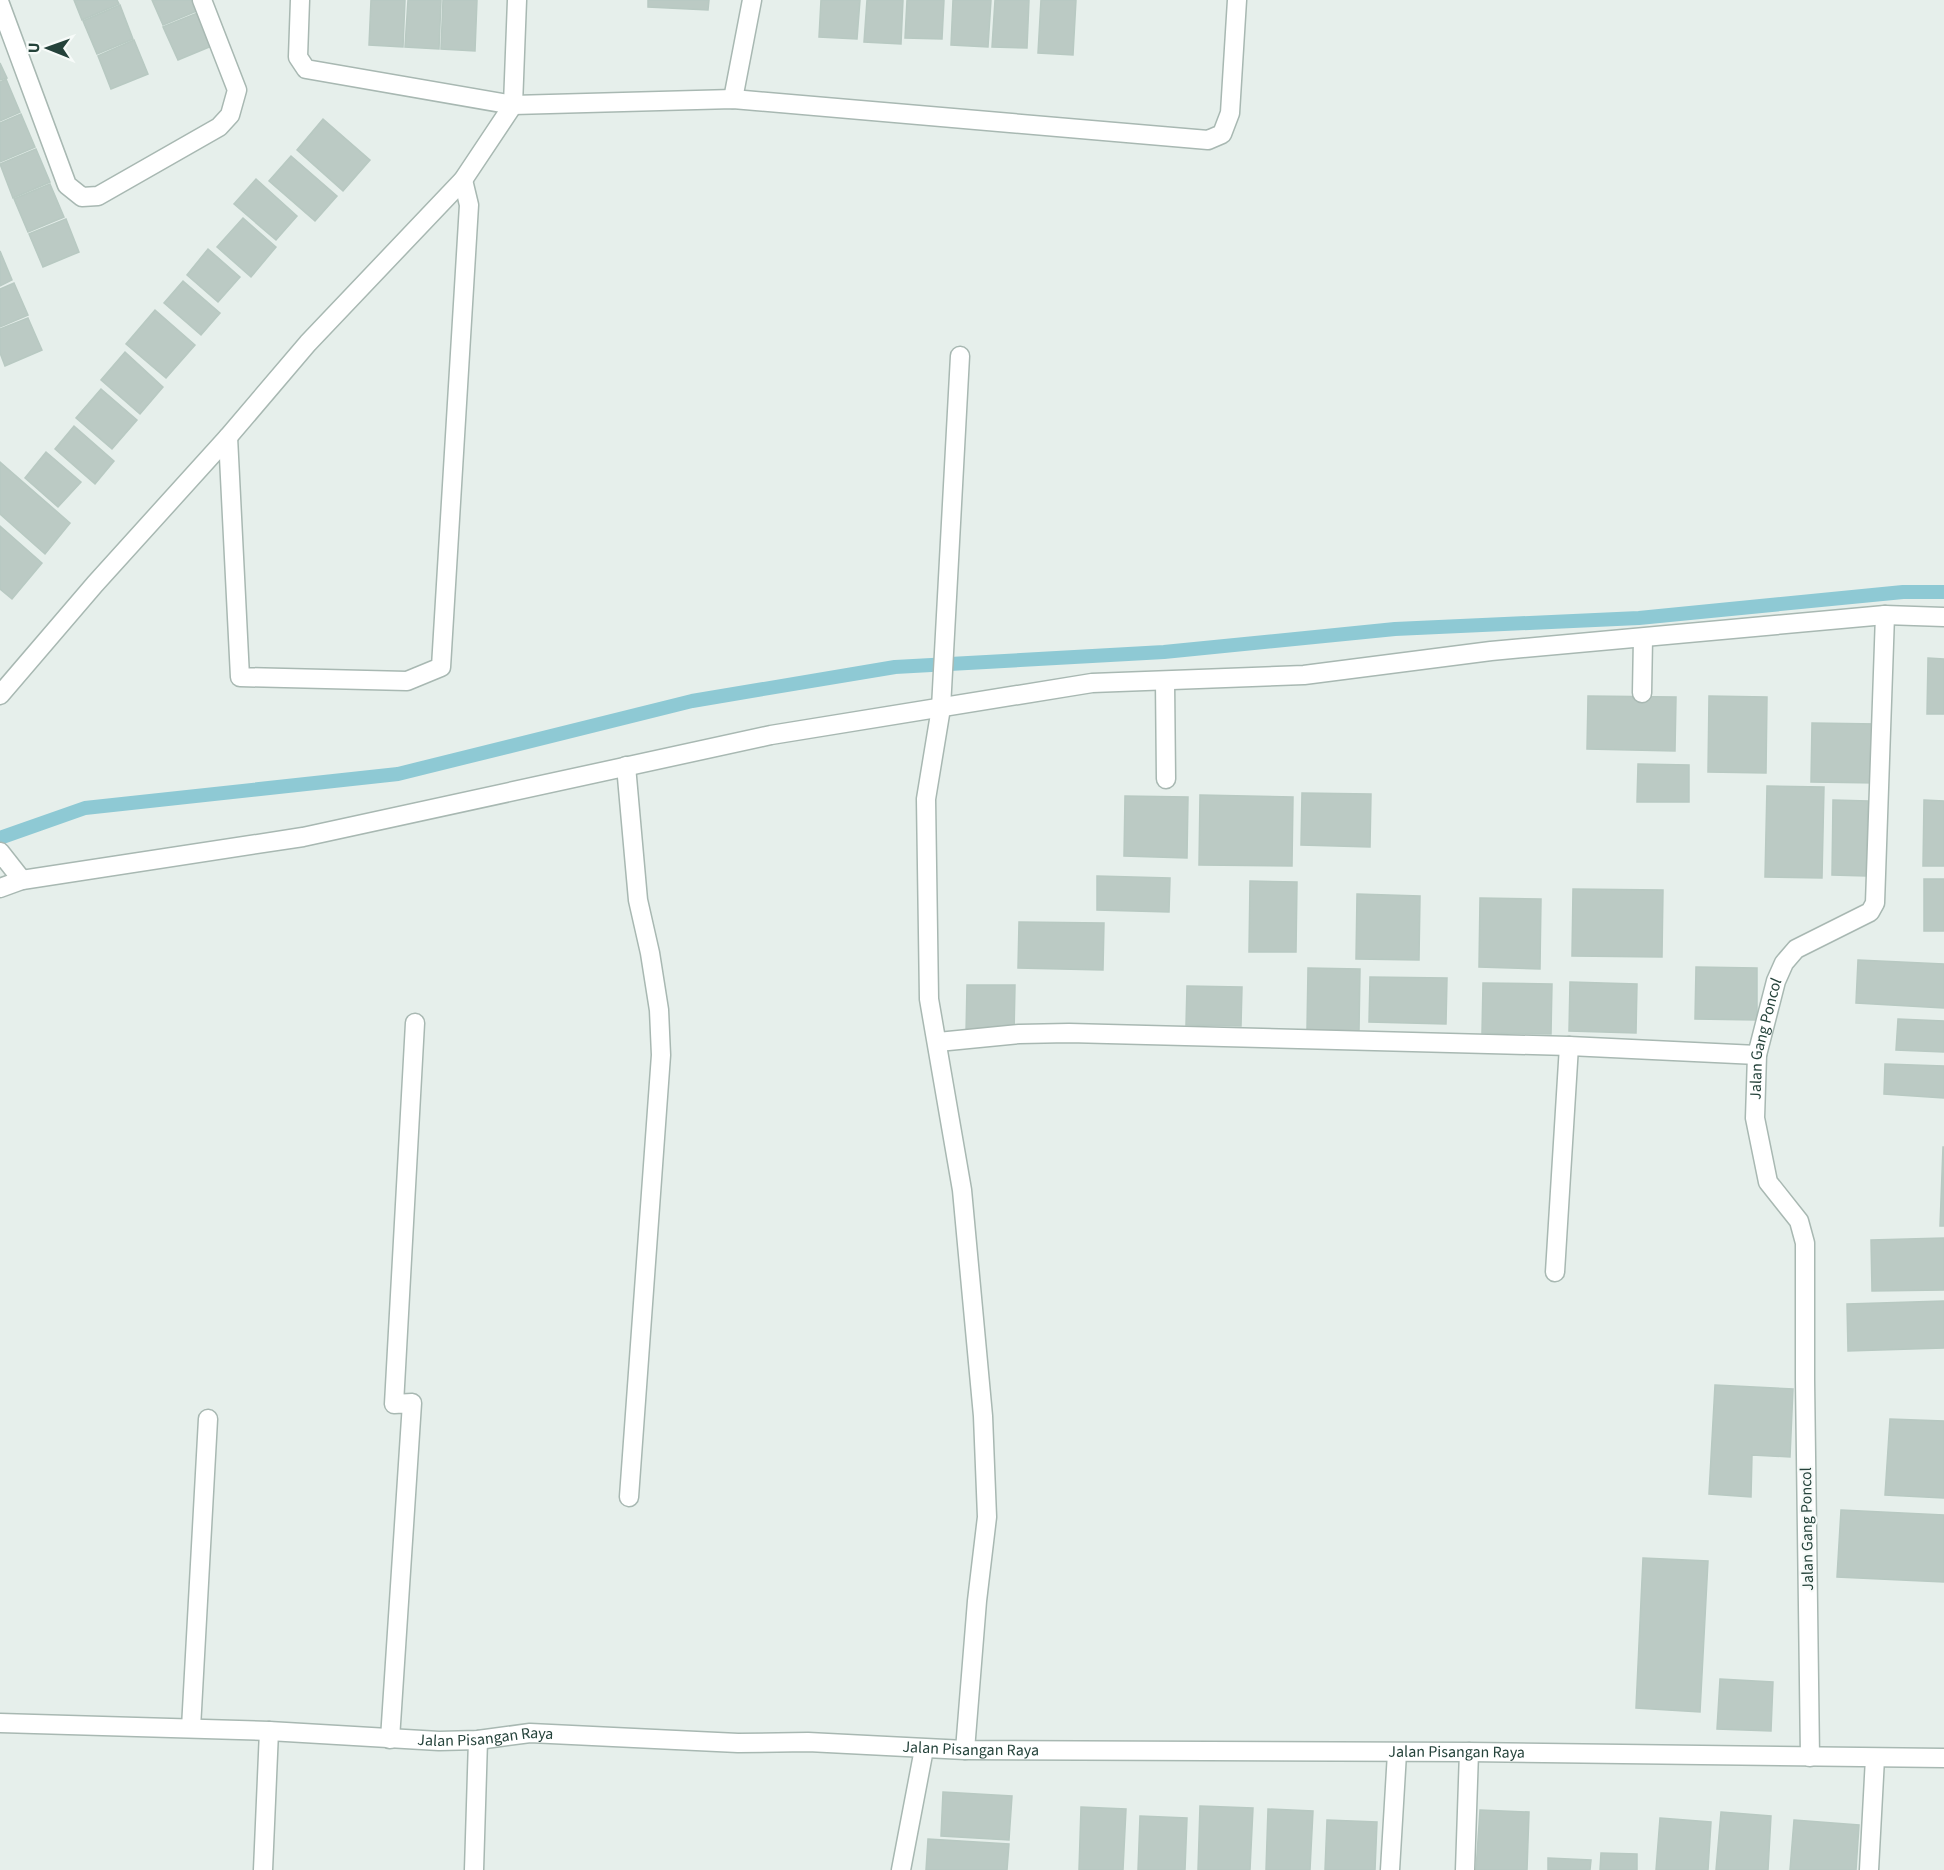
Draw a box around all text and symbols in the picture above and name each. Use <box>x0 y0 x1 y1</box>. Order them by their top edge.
north arrow <box>18 18 78 78</box>
text: U <box>23 42 45 53</box>
street label: Jalan Gang Poncol <box>1745 974 1787 1100</box>
street label: Jalan Gang Poncol <box>1795 1467 1819 1591</box>
street label: Jalan Pisangan Raya <box>417 1722 554 1752</box>
street label: Jalan Pisangan Raya <box>902 1736 1039 1761</box>
street label: Jalan Pisangan Raya <box>1388 1741 1525 1764</box>

